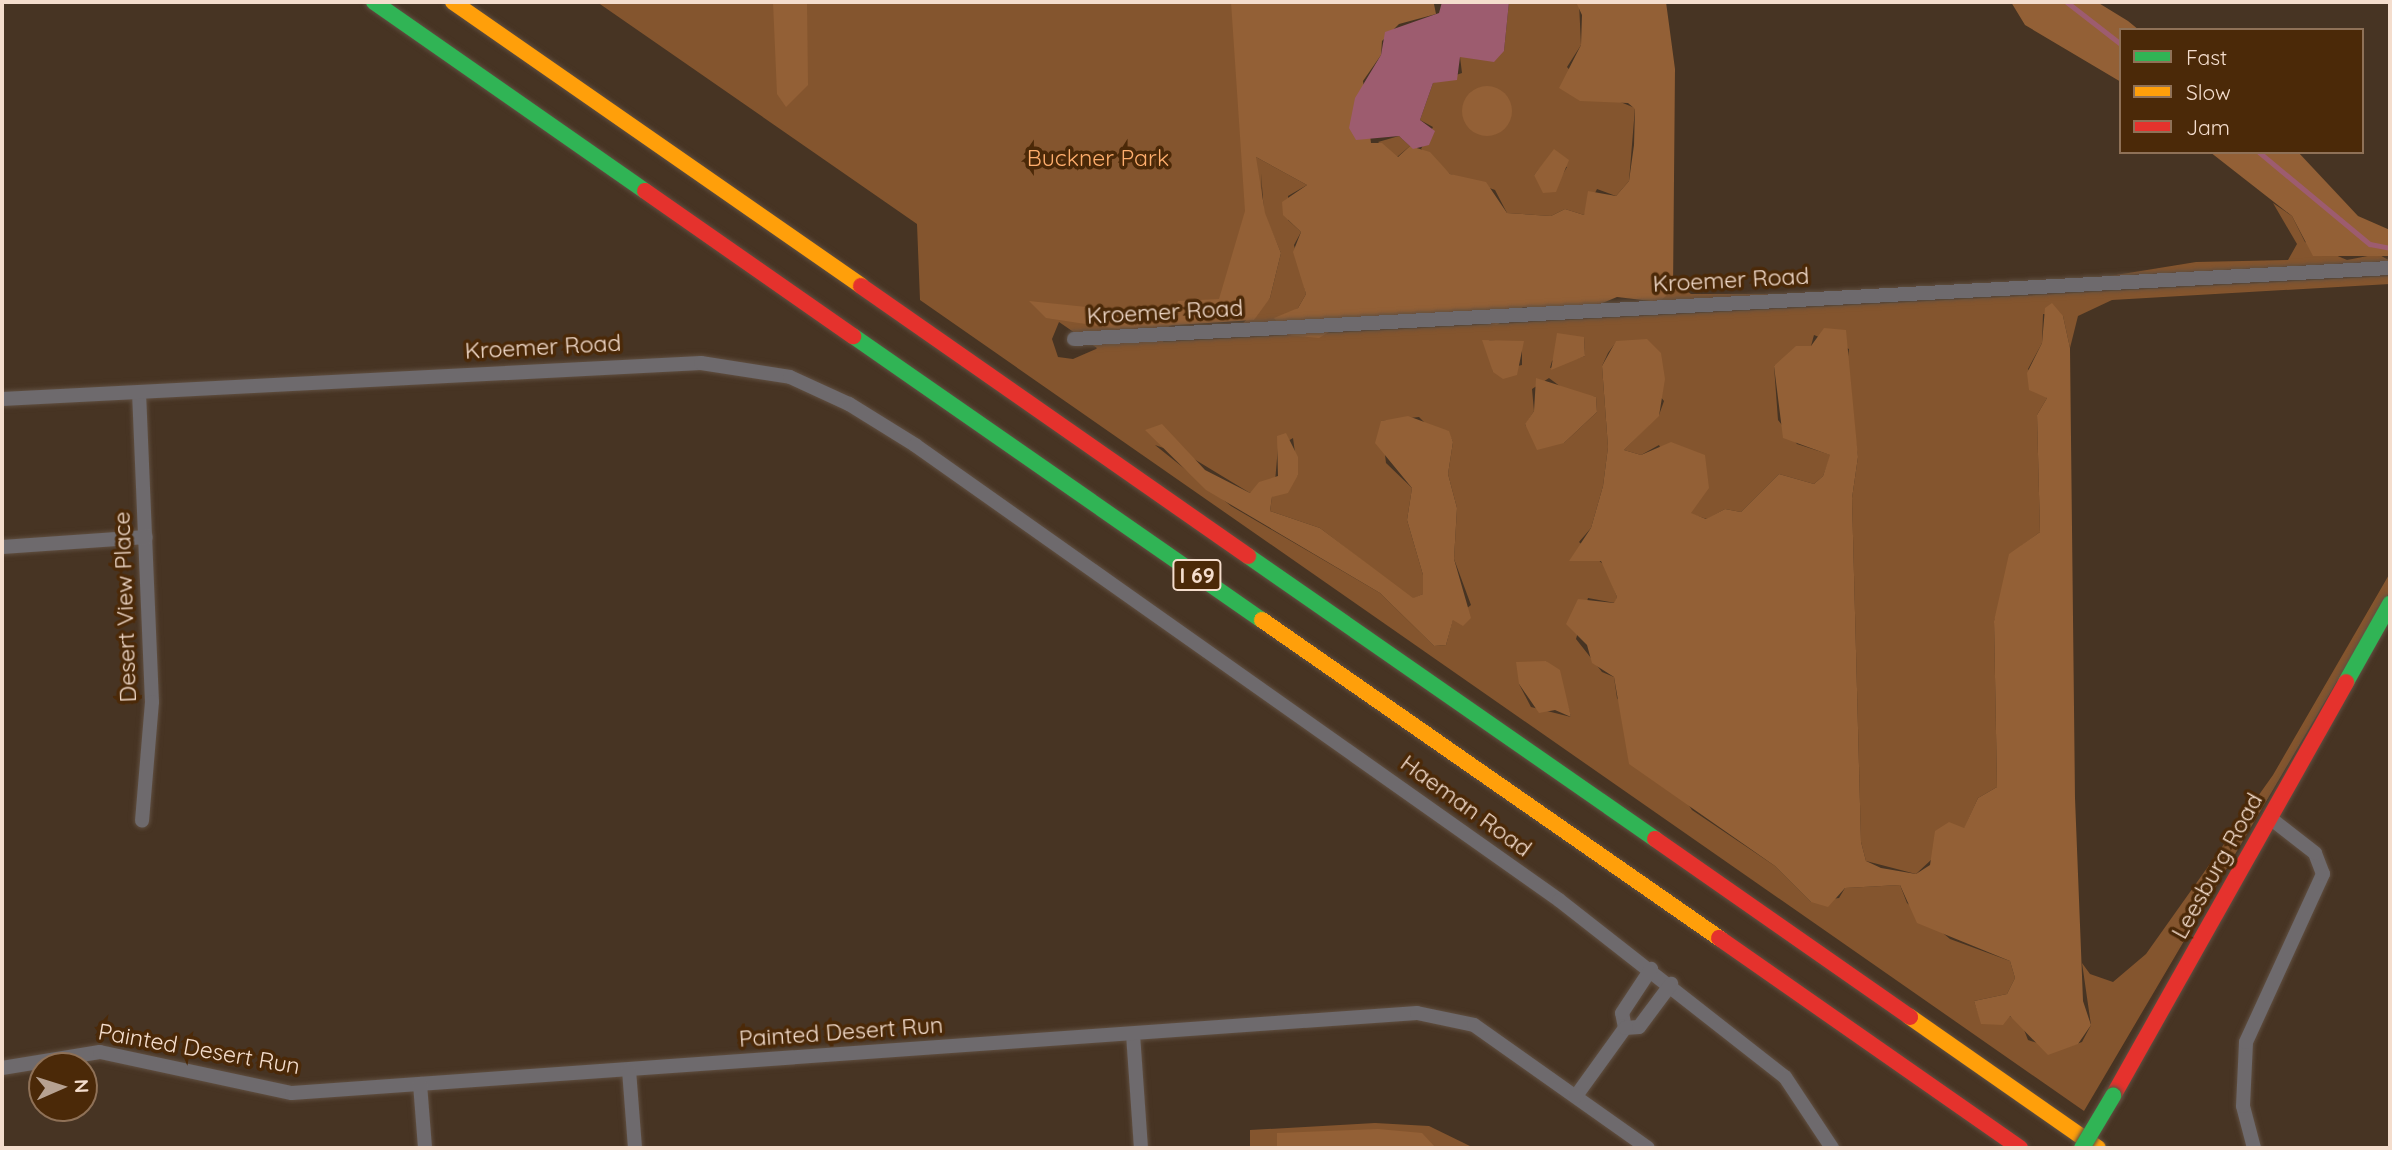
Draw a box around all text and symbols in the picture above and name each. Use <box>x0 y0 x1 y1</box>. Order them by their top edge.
legend <box>2119 28 2364 154</box>
text: Fast <box>2186 44 2227 70</box>
text: Slow <box>2186 79 2231 105</box>
text: Jam <box>2186 114 2230 140</box>
park label: Buckner Park <box>1027 144 1169 172</box>
street label: Kroemer Road <box>1652 262 1810 298</box>
street label: Kroemer Road <box>1086 294 1244 330</box>
street label: Kroemer Road <box>464 329 622 365</box>
street label: Desert View Place <box>108 511 142 703</box>
road number: I 69 <box>1171 558 1223 592</box>
street label: Haeman Road <box>1395 749 1537 863</box>
street label: Leesburg Road <box>2166 788 2268 944</box>
street label: Painted Desert Run <box>738 1011 944 1053</box>
street label: Painted Desert Run <box>96 1018 302 1080</box>
north arrow <box>28 1052 98 1122</box>
text: N <box>70 1078 94 1094</box>

